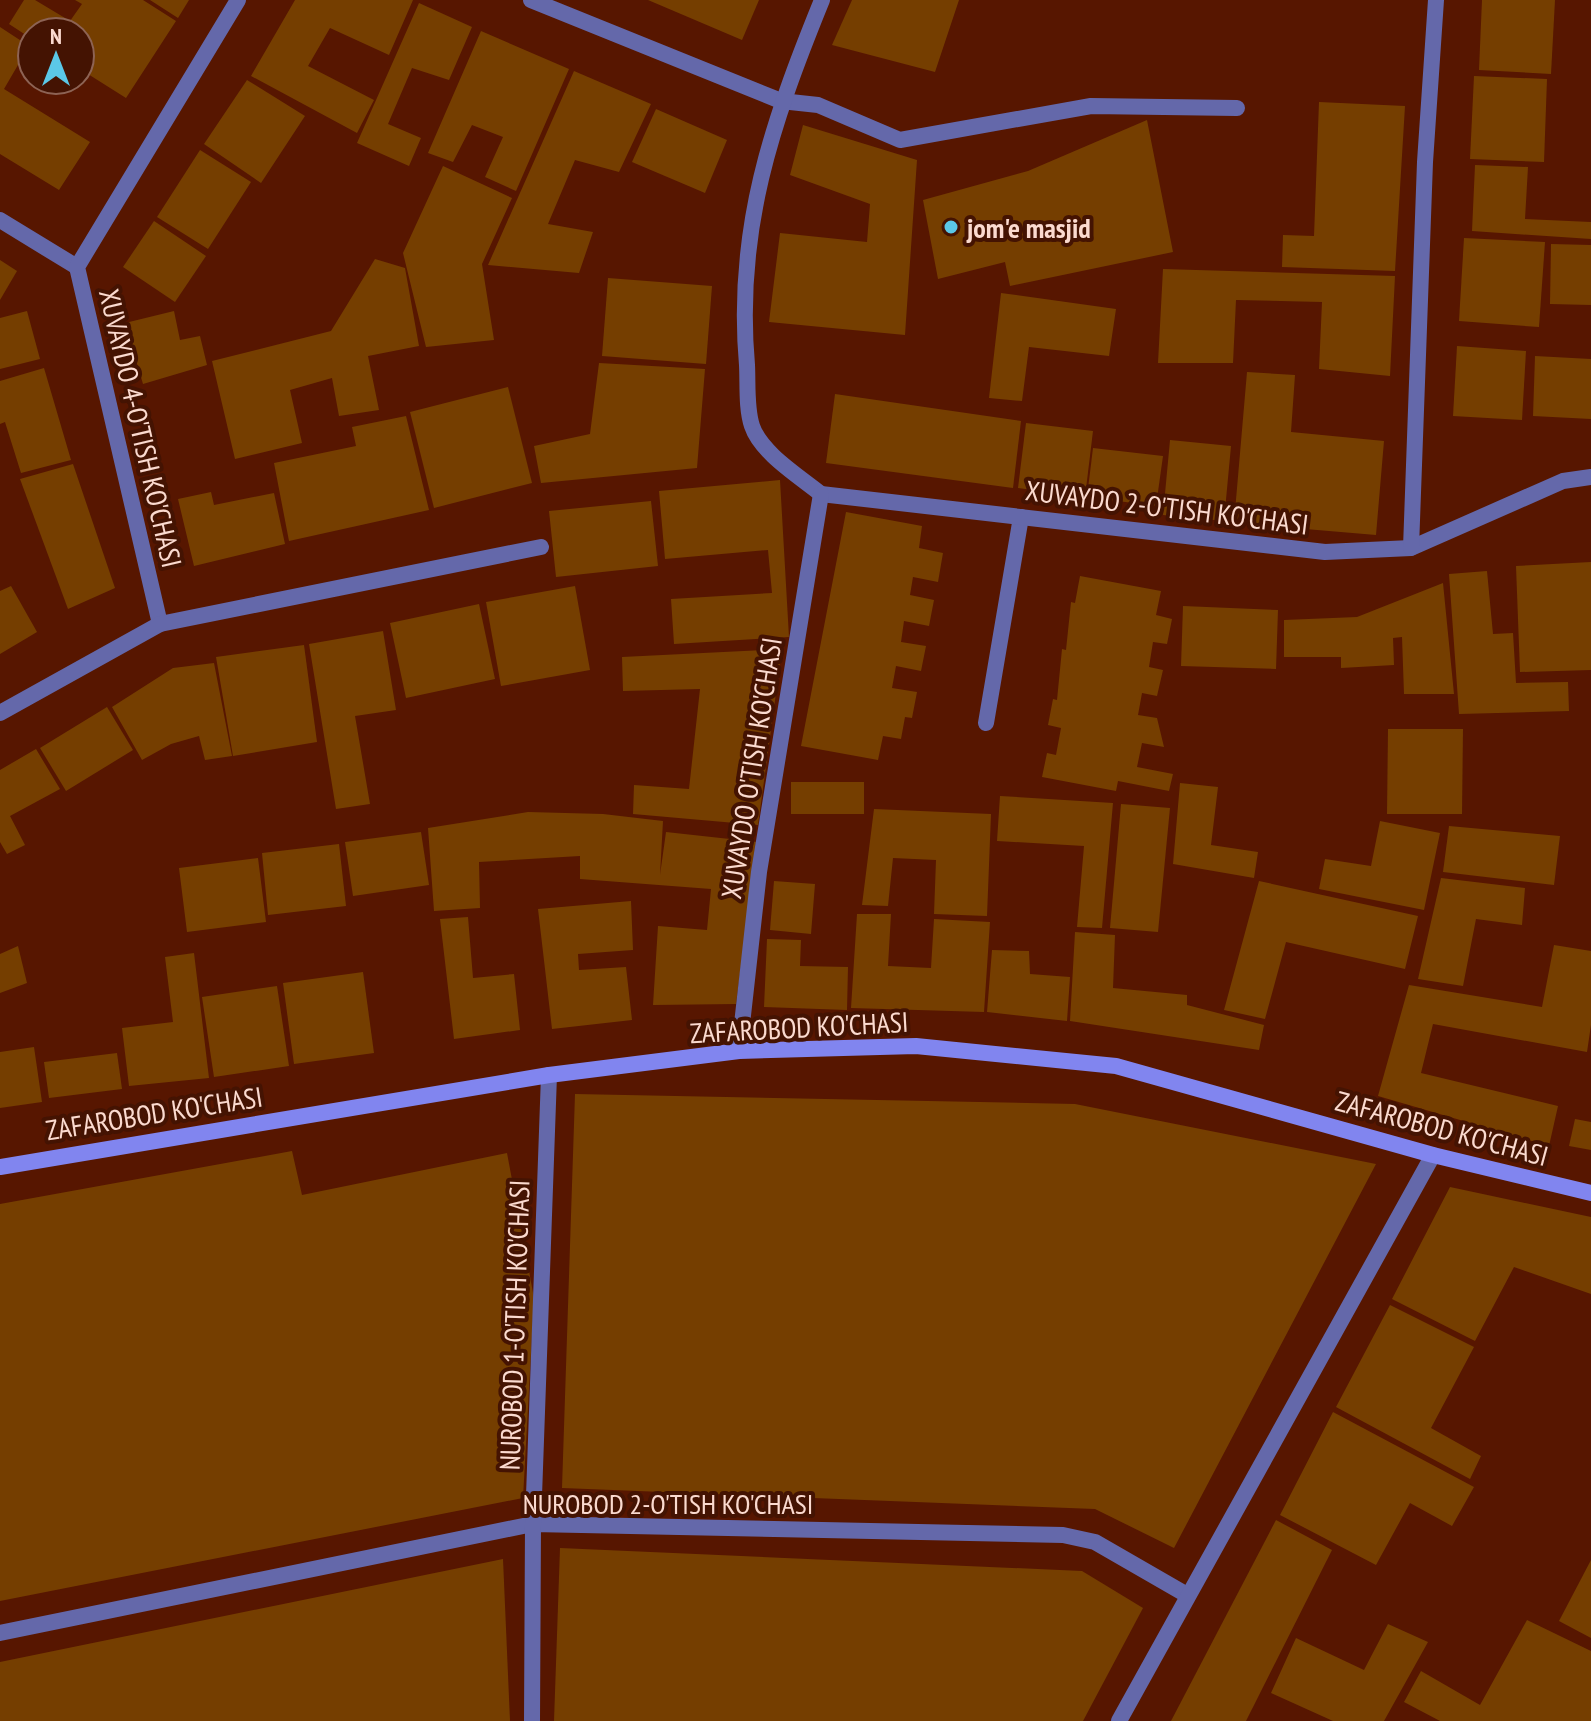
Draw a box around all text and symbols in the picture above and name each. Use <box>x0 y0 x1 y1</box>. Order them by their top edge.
north arrow <box>16 16 96 96</box>
text: N <box>50 22 62 50</box>
place label: jom'e masjid <box>966 209 1091 246</box>
marker: jom'e masjid <box>942 218 960 236</box>
street label: XUVAYDO 4-O'TISH KO'CHASI <box>91 285 191 571</box>
street label: XUVAYDO 2-O'TISH KO'CHASI <box>1024 471 1310 543</box>
street label: XUVAYDO O'TISH KO'CHASI <box>712 635 790 901</box>
street label: ZAFAROBOD KO'CHASI <box>689 1003 909 1051</box>
street label: ZAFAROBOD KO'CHASI <box>43 1078 265 1148</box>
street label: ZAFAROBOD KO'CHASI <box>1332 1082 1552 1174</box>
street label: NUROBOD 1-O'TISH KO'CHASI <box>490 1179 538 1471</box>
street label: NUROBOD 2-O'TISH KO'CHASI <box>523 1485 813 1522</box>

